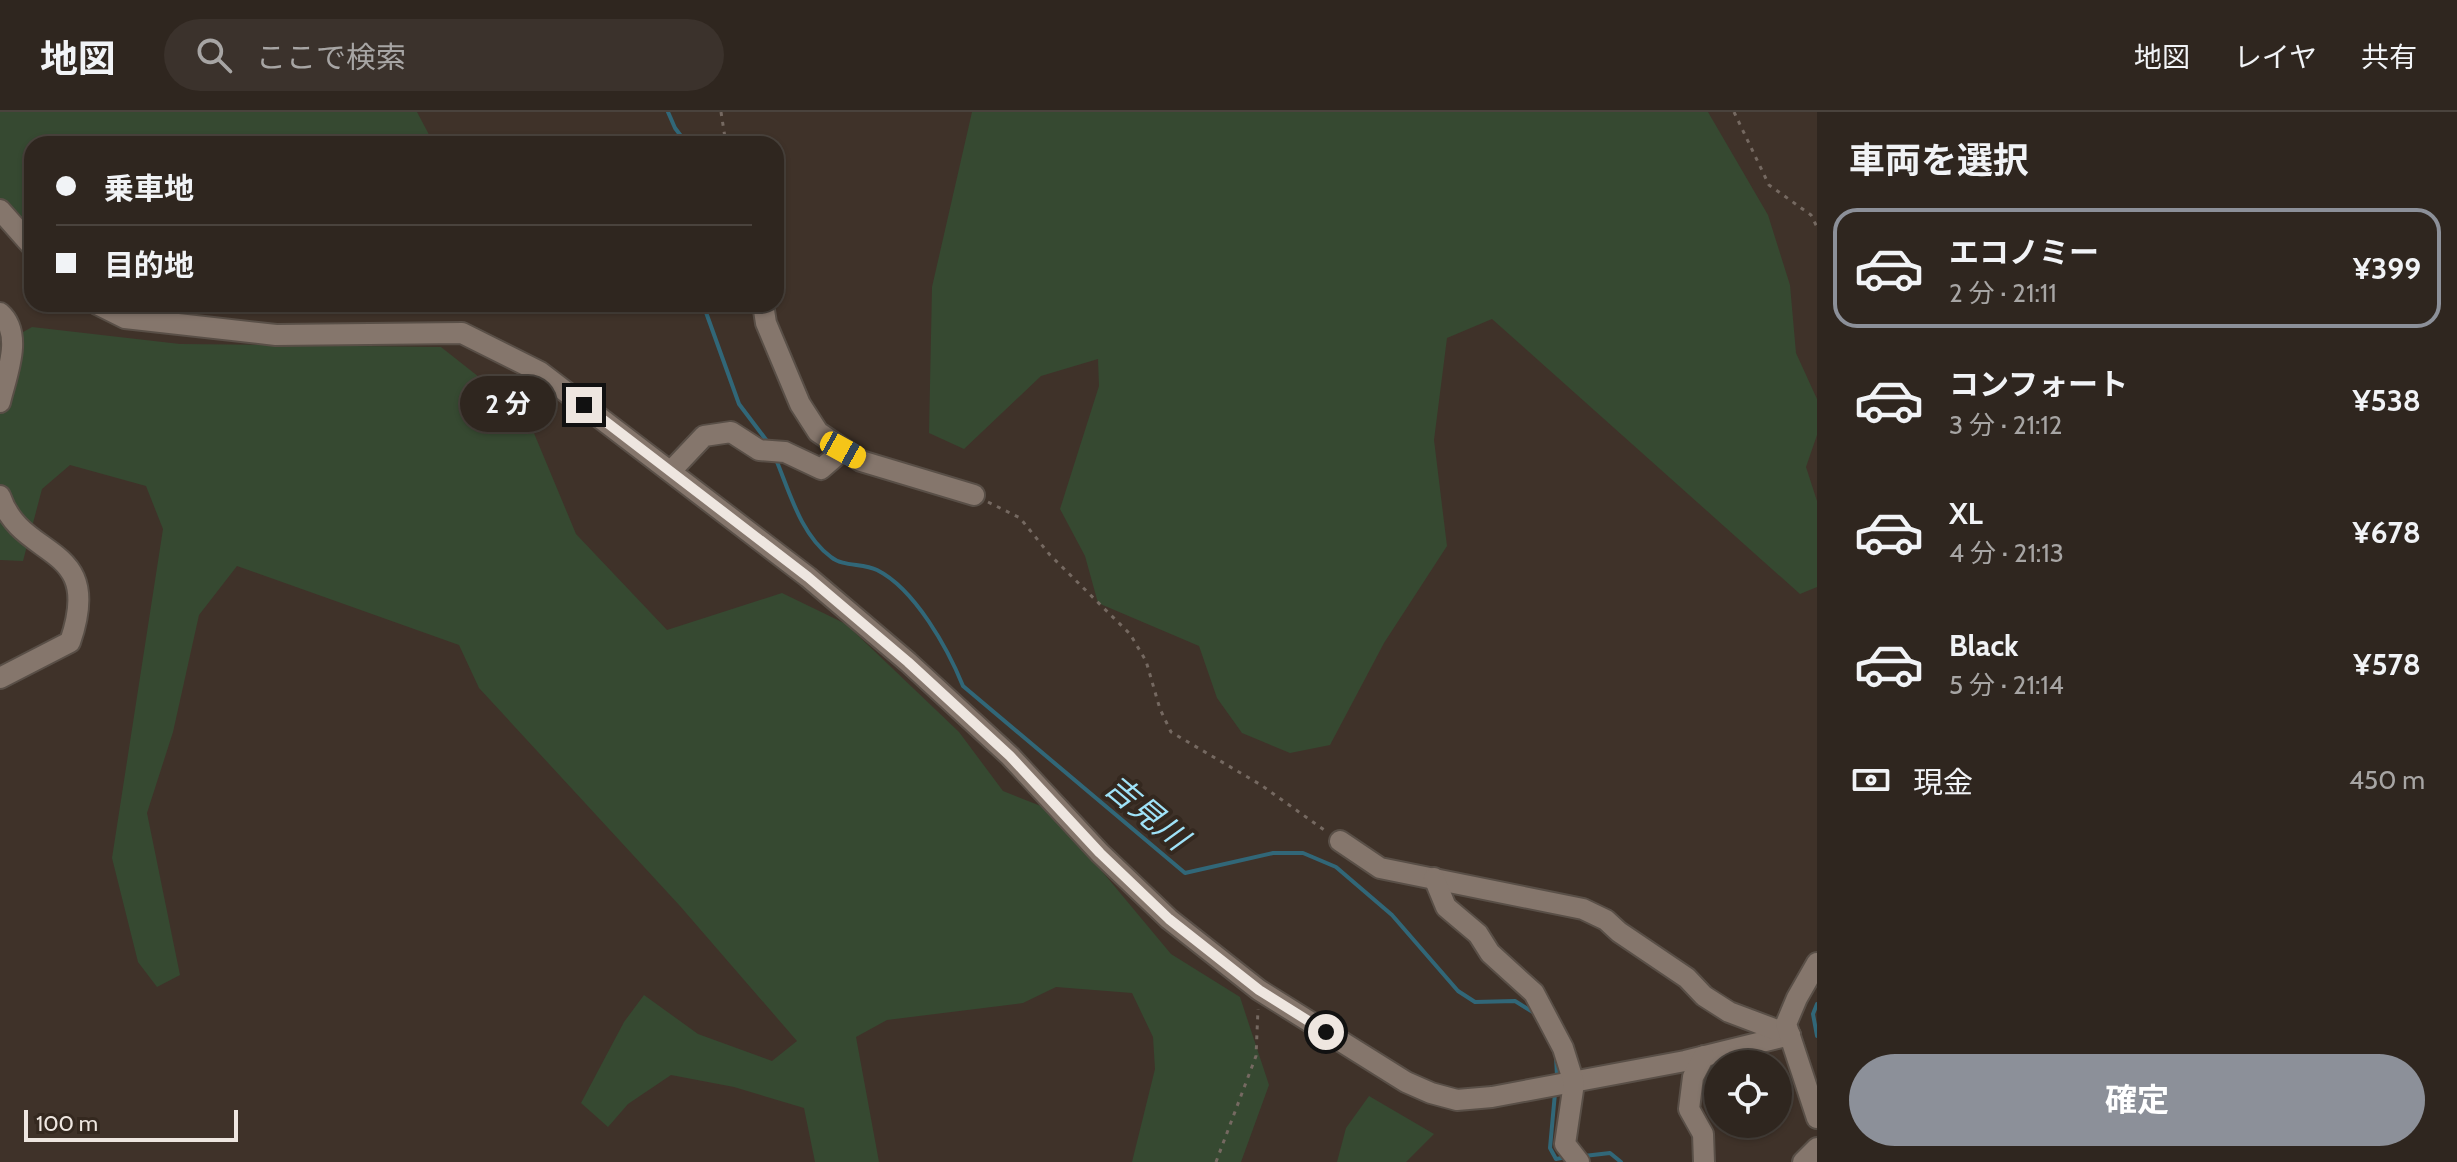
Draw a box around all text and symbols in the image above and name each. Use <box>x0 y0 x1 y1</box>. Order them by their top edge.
search box <box>164 19 724 91</box>
icon: search <box>192 33 236 77</box>
text: 地図 <box>40 35 116 82</box>
text: ここで検索 <box>256 39 406 76</box>
text: 地図 <box>2134 40 2190 74</box>
text: レイヤ <box>2234 40 2317 74</box>
text: 共有 <box>2361 40 2417 74</box>
text: 車両を選択 <box>1849 138 2029 182</box>
text: 乗車地 <box>104 170 194 207</box>
icon: car <box>1853 232 1925 304</box>
text: エコノミー <box>1949 234 2099 271</box>
text: 目的地 <box>104 247 194 284</box>
text: ¥399 <box>2353 250 2421 287</box>
text: 2 分 · 21:11 <box>1949 277 2057 309</box>
icon: car <box>1853 364 1925 436</box>
text: コンフォート <box>1949 366 2128 403</box>
callout: 2 分 <box>460 377 556 433</box>
text: ¥538 <box>2352 382 2421 419</box>
route end <box>566 387 602 423</box>
text: 2 分 <box>485 388 531 420</box>
text: 3 分 · 21:12 <box>1949 409 2062 441</box>
car <box>816 428 870 472</box>
text: XL <box>1949 495 1983 532</box>
icon: car <box>1853 496 1925 568</box>
text: ¥678 <box>2353 514 2421 551</box>
text: 4 分 · 21:13 <box>1949 537 2064 569</box>
text: Black <box>1949 627 2019 664</box>
icon: car <box>1853 628 1925 700</box>
text: ¥578 <box>2353 646 2421 683</box>
text: 5 分 · 21:14 <box>1949 669 2064 701</box>
icon: cash <box>1849 758 1893 802</box>
text: 現金 <box>1913 764 1973 801</box>
text: 450 m <box>2349 764 2425 796</box>
water label: 吉見川 <box>1098 766 1199 860</box>
route start <box>1308 1014 1344 1050</box>
map controls <box>1704 1050 1792 1138</box>
button: locate <box>1704 1050 1792 1138</box>
button: 確定 <box>1849 1054 2425 1146</box>
scale bar <box>24 1106 238 1142</box>
text: 100 m <box>36 1110 98 1137</box>

